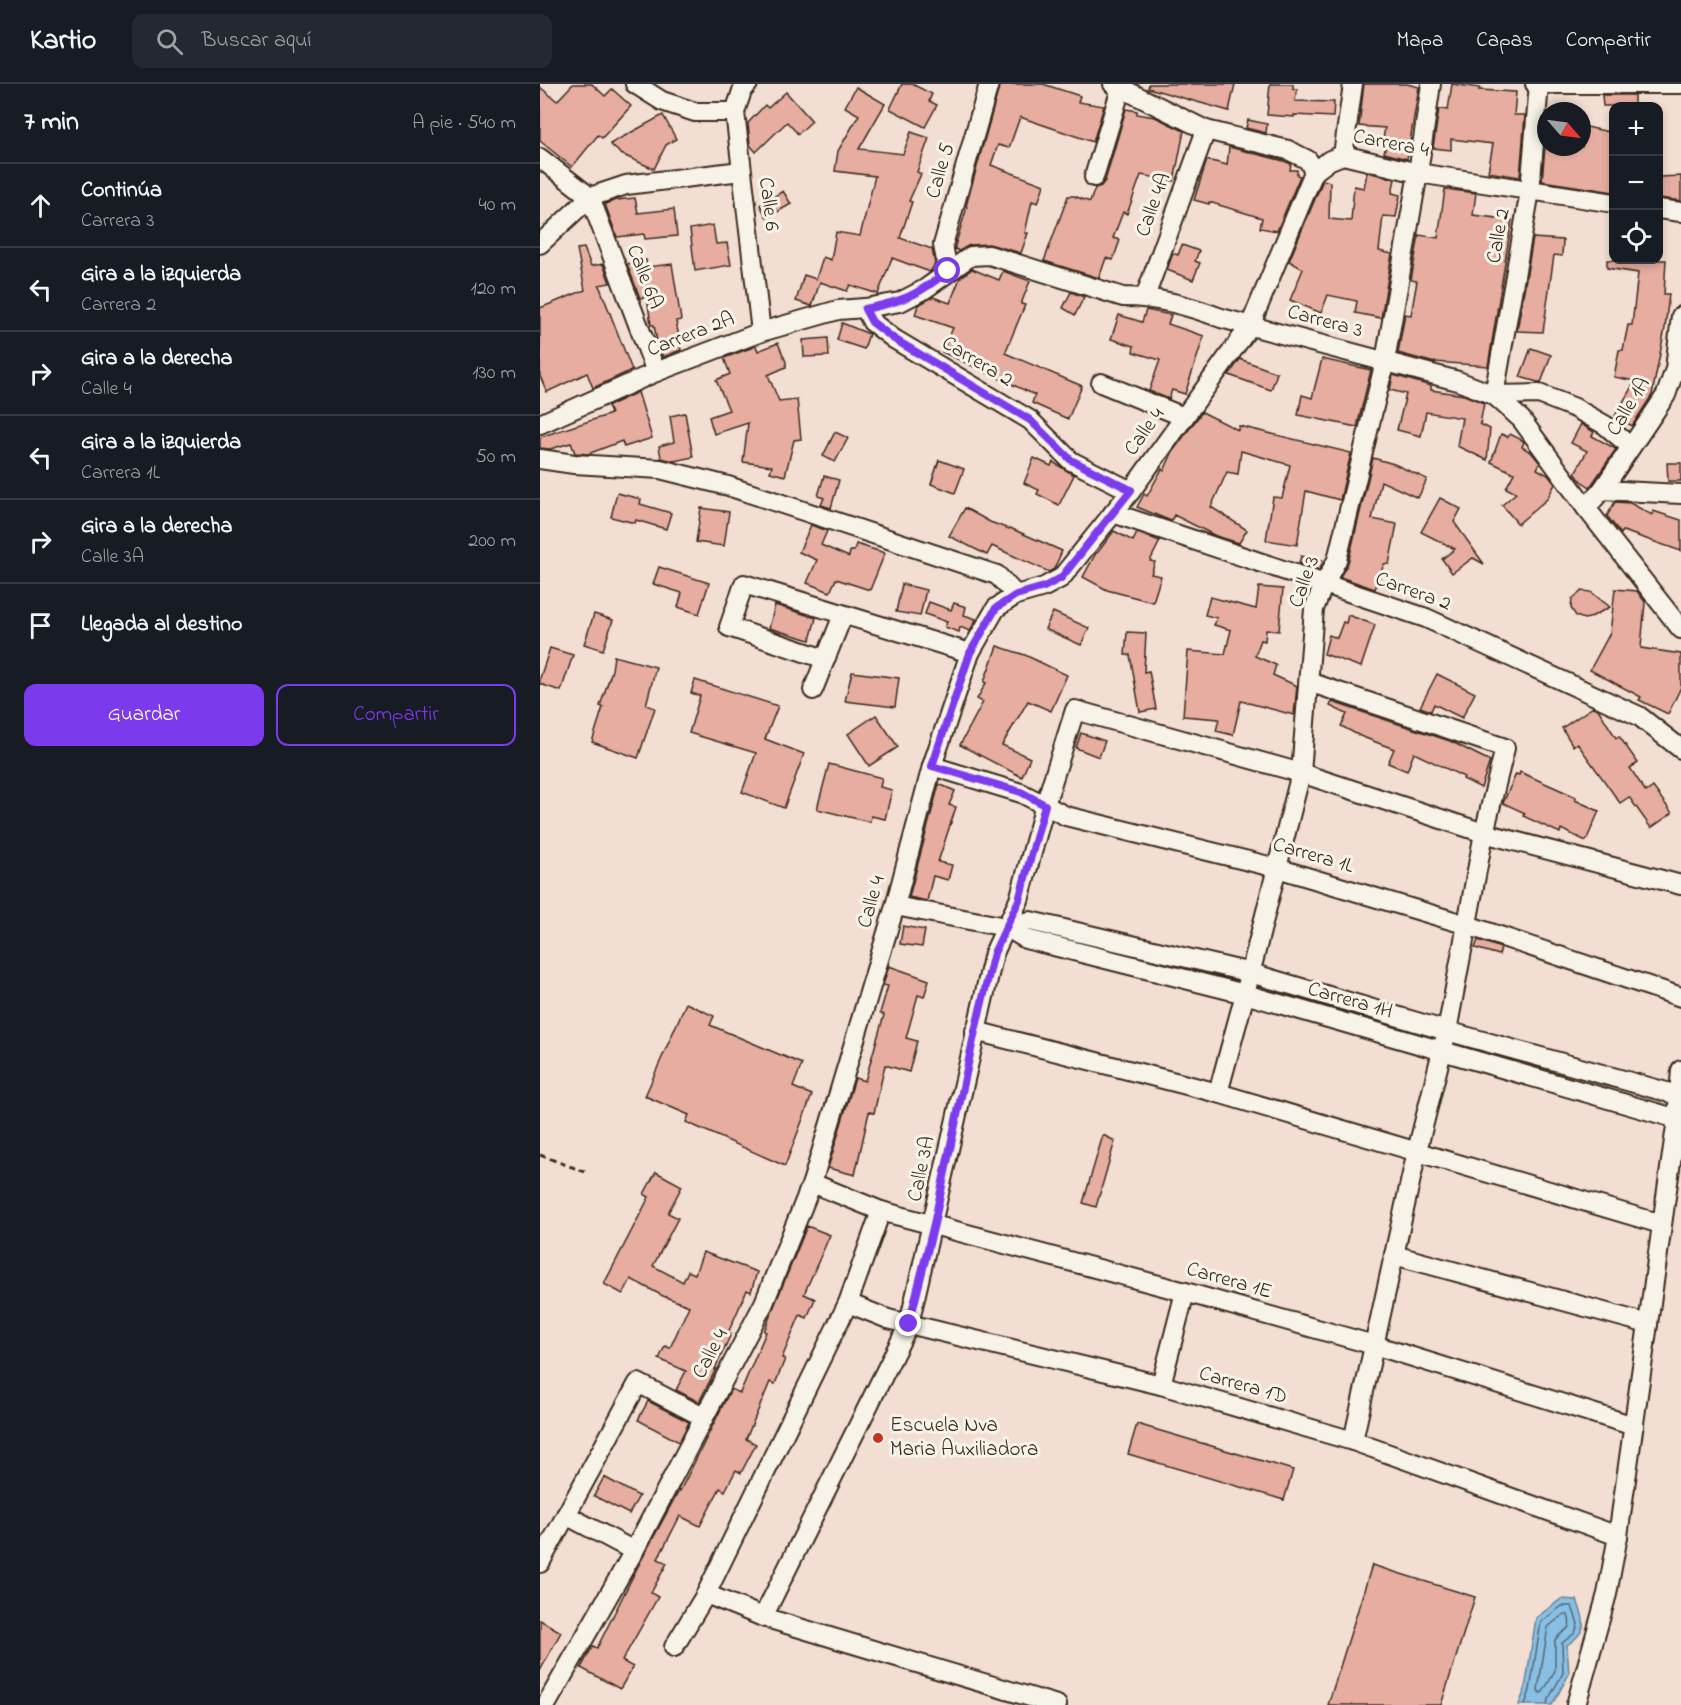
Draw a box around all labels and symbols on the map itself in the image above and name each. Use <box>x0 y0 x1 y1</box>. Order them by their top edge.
north arrow <box>1537 102 1591 156</box>
street label: Carrera 4 <box>1350 122 1432 166</box>
street label: Calle 5 <box>919 140 963 202</box>
street label: Calle 4A <box>1129 169 1179 241</box>
street label: Calle 6 <box>750 175 786 233</box>
street label: Calle 2 <box>1479 206 1519 266</box>
street label: Calle 6A <box>618 240 670 314</box>
route start <box>934 257 960 283</box>
street label: Carrera 3 <box>1284 298 1366 346</box>
street label: Carrera 2A <box>643 305 739 365</box>
street label: Carrera 2 <box>935 329 1019 395</box>
street label: Calle 1A <box>1600 372 1658 442</box>
street label: Calle 4 <box>1117 401 1173 462</box>
street label: Calle 3 <box>1282 552 1328 612</box>
street label: Carrera 2 <box>1371 564 1455 620</box>
street label: Carrera 1L <box>1269 830 1357 882</box>
street label: Calle 4 <box>850 872 894 932</box>
street label: Carrera 1H <box>1304 975 1396 1027</box>
street label: Calle 3A <box>900 1134 944 1204</box>
street label: Carrera 1E <box>1183 1254 1275 1308</box>
route end <box>895 1310 921 1336</box>
street label: Calle 4 <box>685 1323 737 1385</box>
street label: Carrera 1D <box>1195 1359 1291 1413</box>
place label: Escuela Nva Maria Auxiliadora <box>890 1411 1038 1465</box>
marker: Escuela Nva Maria Auxiliadora <box>871 1431 885 1445</box>

